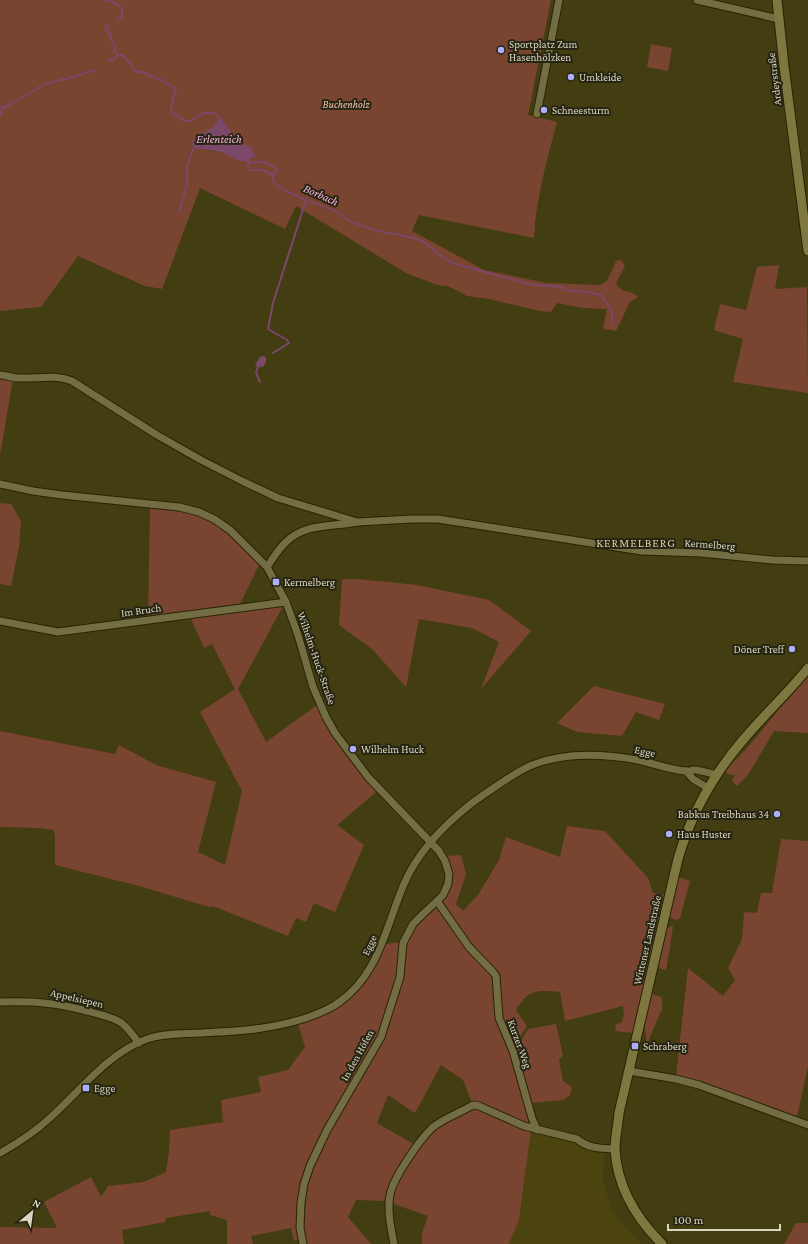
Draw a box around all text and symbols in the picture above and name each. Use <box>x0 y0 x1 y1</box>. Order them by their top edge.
place label: Sportplatz Zum Hasenhölzken <box>509 38 577 63</box>
marker: Sportplatz Zum Hasenhölzken <box>496 45 506 55</box>
street label: Ardeystraße <box>765 52 784 106</box>
place label: Umkleide <box>579 71 622 83</box>
marker: Umkleide <box>566 72 576 82</box>
park label: Buchenholz <box>322 98 370 110</box>
place label: Schneesturm <box>552 104 610 116</box>
marker: Schneesturm <box>539 105 549 115</box>
water label: Erlenteich <box>196 132 242 146</box>
water label: Borbach <box>301 181 341 209</box>
district label: KERMELBERG <box>596 536 676 550</box>
street label: Kermelberg <box>684 536 737 553</box>
place label: Kermelberg <box>284 576 336 589</box>
marker: Kermelberg <box>271 577 281 587</box>
street label: Im Bruch <box>120 601 162 619</box>
street label: Wilhelm-Huck-Straße <box>295 610 339 706</box>
place label: Döner Treff <box>734 643 785 655</box>
marker: Döner Treff <box>787 644 797 654</box>
place label: Wilhelm Huck <box>361 743 425 755</box>
street label: Egge <box>633 743 657 760</box>
marker: Wilhelm Huck <box>348 744 358 754</box>
place label: Babkus Treibhaus 34 <box>678 808 769 820</box>
marker: Babkus Treibhaus 34 <box>772 809 782 819</box>
place label: Haus Huster <box>677 828 731 840</box>
marker: Haus Huster <box>664 829 674 839</box>
street label: Wittener Landstraße <box>631 894 663 986</box>
street label: Egge <box>359 933 380 958</box>
street label: Appelsiepen <box>49 986 105 1011</box>
street label: Kurzer Weg <box>505 1018 535 1071</box>
street label: In den Höfen <box>338 1027 376 1083</box>
place label: Schraberg <box>643 1040 688 1053</box>
marker: Schraberg <box>630 1041 640 1051</box>
place label: Egge <box>94 1082 115 1095</box>
marker: Egge <box>81 1083 91 1093</box>
north arrow <box>12 1192 52 1232</box>
text: N <box>31 1196 43 1211</box>
scale bar <box>668 1206 780 1232</box>
text: 100 m <box>674 1213 704 1227</box>

